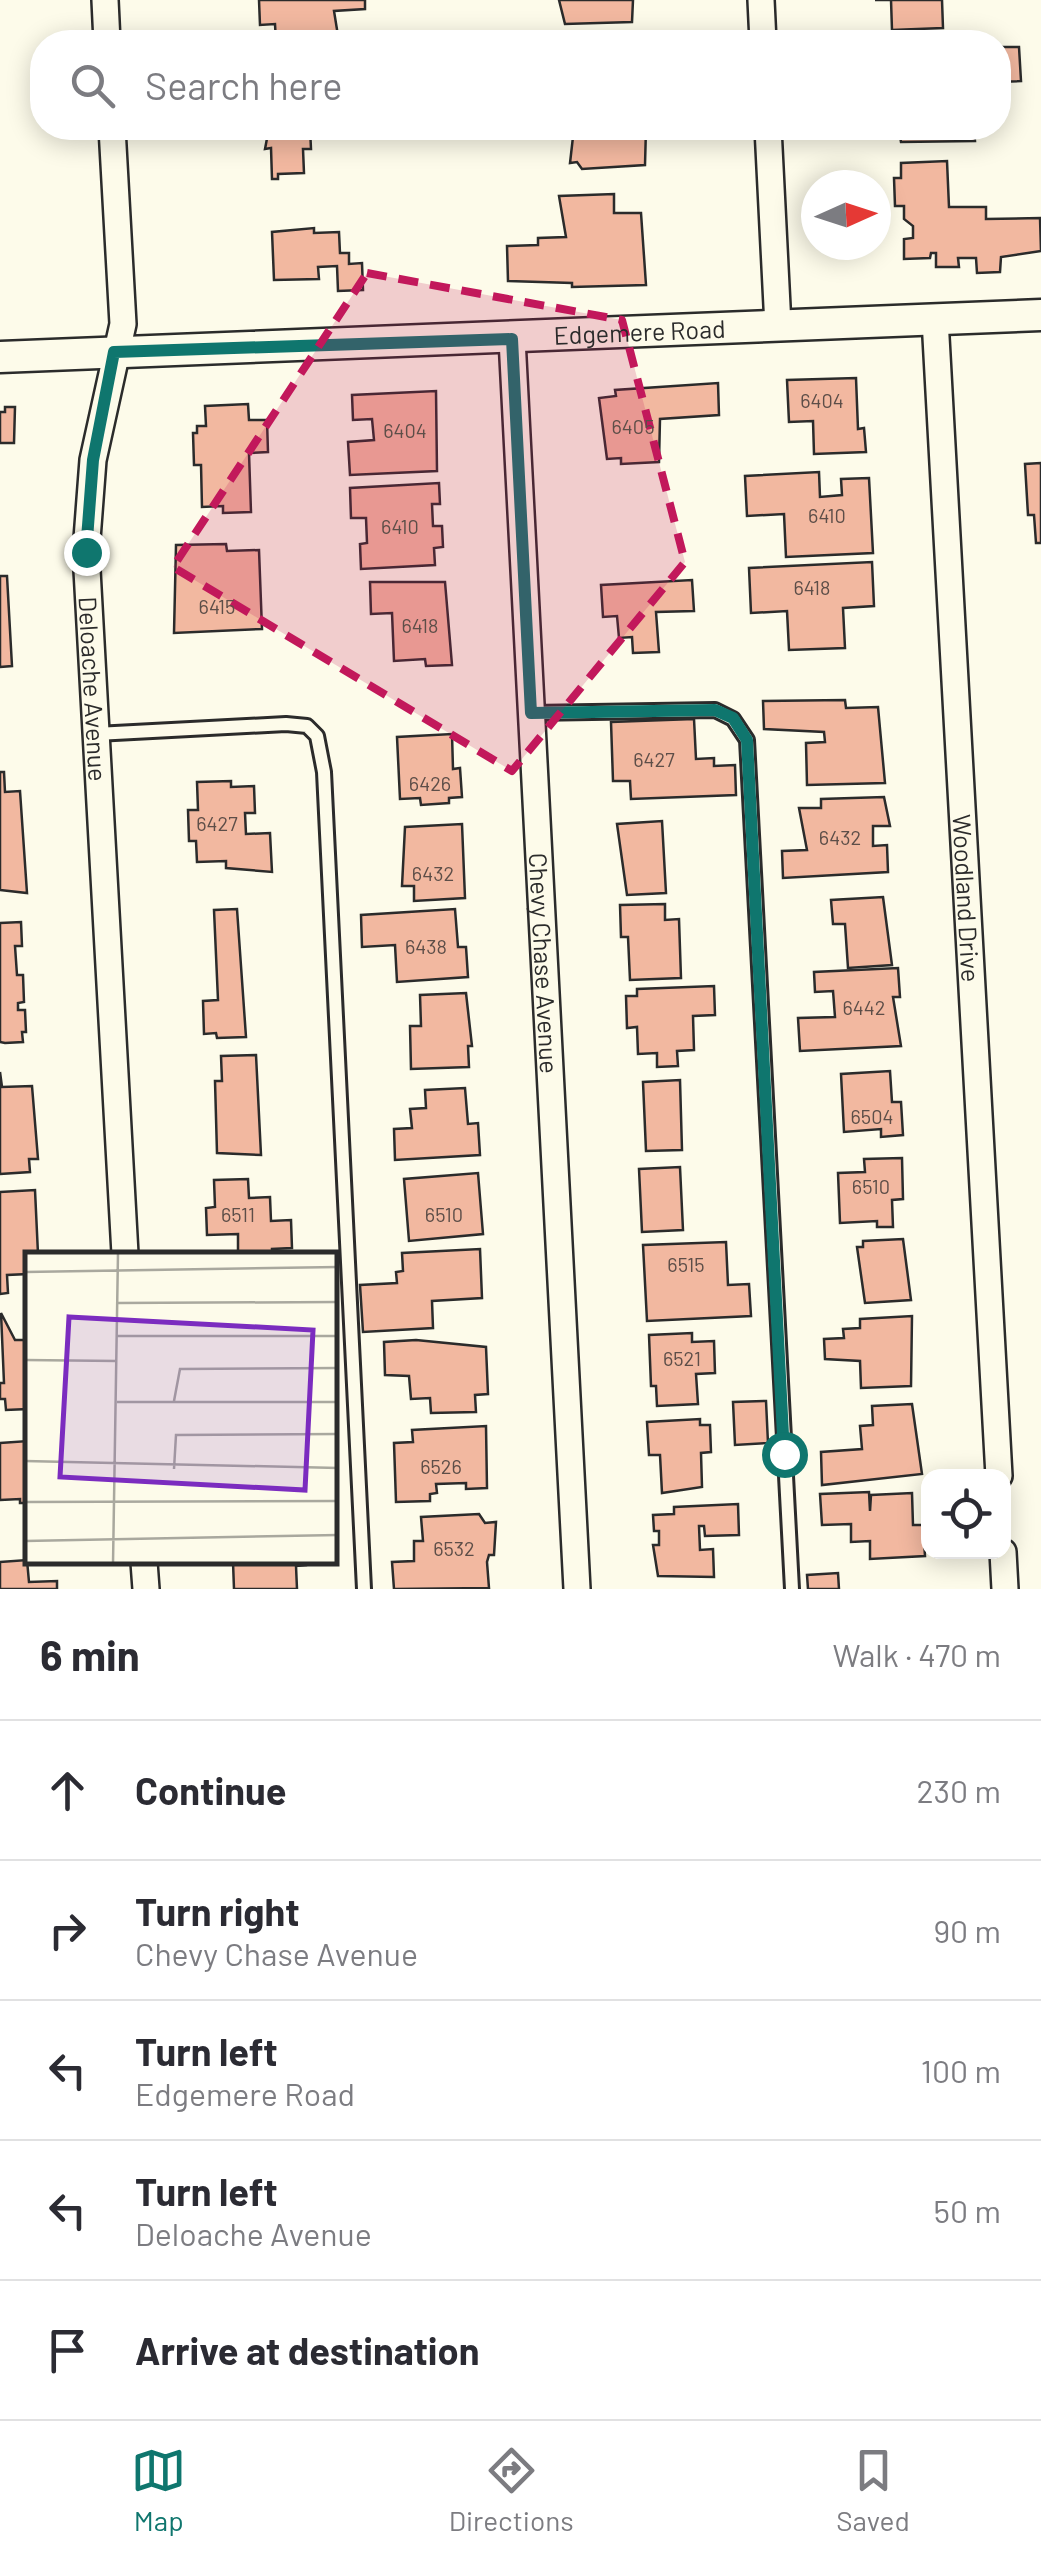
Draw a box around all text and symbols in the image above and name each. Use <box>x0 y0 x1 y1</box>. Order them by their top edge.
search box <box>30 30 1011 140</box>
icon: search <box>65 58 120 113</box>
text: Search here <box>145 62 343 108</box>
north arrow <box>801 170 891 260</box>
street label: Edgemere Road <box>553 313 726 350</box>
house number: 6404 <box>800 388 844 412</box>
house number: 6405 <box>612 414 654 438</box>
house number: 6404 <box>383 418 427 442</box>
house number: 6410 <box>808 503 846 527</box>
house number: 6410 <box>381 514 419 538</box>
route end <box>64 530 110 576</box>
house number: 6418 <box>794 575 830 599</box>
house number: 6415 <box>199 594 235 618</box>
street label: Deloache Avenue <box>73 596 114 782</box>
house number: 6418 <box>402 613 438 637</box>
house number: 6427 <box>633 747 675 771</box>
house number: 6426 <box>409 771 451 795</box>
house number: 6427 <box>196 811 238 835</box>
street label: Woodland Drive <box>947 813 987 983</box>
house number: 6432 <box>819 825 861 849</box>
street label: Chevy Chase Avenue <box>524 852 565 1074</box>
house number: 6432 <box>412 861 454 885</box>
house number: 6438 <box>405 934 447 958</box>
house number: 6442 <box>842 995 886 1019</box>
house number: 6504 <box>851 1104 893 1128</box>
house number: 6510 <box>852 1174 890 1198</box>
house number: 6511 <box>221 1202 255 1226</box>
house number: 6510 <box>425 1202 463 1226</box>
inset map <box>25 1252 338 1564</box>
house number: 6515 <box>667 1252 705 1276</box>
house number: 6521 <box>663 1346 701 1370</box>
route start <box>762 1432 808 1478</box>
house number: 6526 <box>420 1454 462 1478</box>
map controls <box>921 1469 1011 1559</box>
button: locate <box>921 1469 1011 1559</box>
house number: 6532 <box>433 1536 475 1560</box>
text: 6 min <box>40 1629 140 1679</box>
text: Walk · 470 m <box>832 1635 1001 1673</box>
icon: ahead <box>40 1763 95 1818</box>
text: Continue <box>135 1767 286 1813</box>
text: 230 m <box>917 1771 1001 1809</box>
text: Turn right <box>135 1888 300 1934</box>
icon: right <box>40 1903 95 1958</box>
text: 90 m <box>933 1911 1001 1949</box>
text: Chevy Chase Avenue <box>135 1934 418 1972</box>
text: Turn left <box>135 2028 278 2074</box>
icon: left <box>40 2043 95 2098</box>
text: 100 m <box>921 2051 1001 2089</box>
text: Edgemere Road <box>135 2074 355 2112</box>
text: Turn left <box>135 2168 278 2214</box>
icon: left <box>40 2183 95 2238</box>
text: 50 m <box>934 2191 1001 2229</box>
text: Deloache Avenue <box>135 2214 372 2252</box>
icon: arrive <box>40 2323 95 2378</box>
text: Arrive at destination <box>135 2327 480 2373</box>
tab: Map <box>131 2443 186 2537</box>
tab: Directions <box>449 2443 574 2537</box>
tab: Saved <box>836 2443 910 2537</box>

